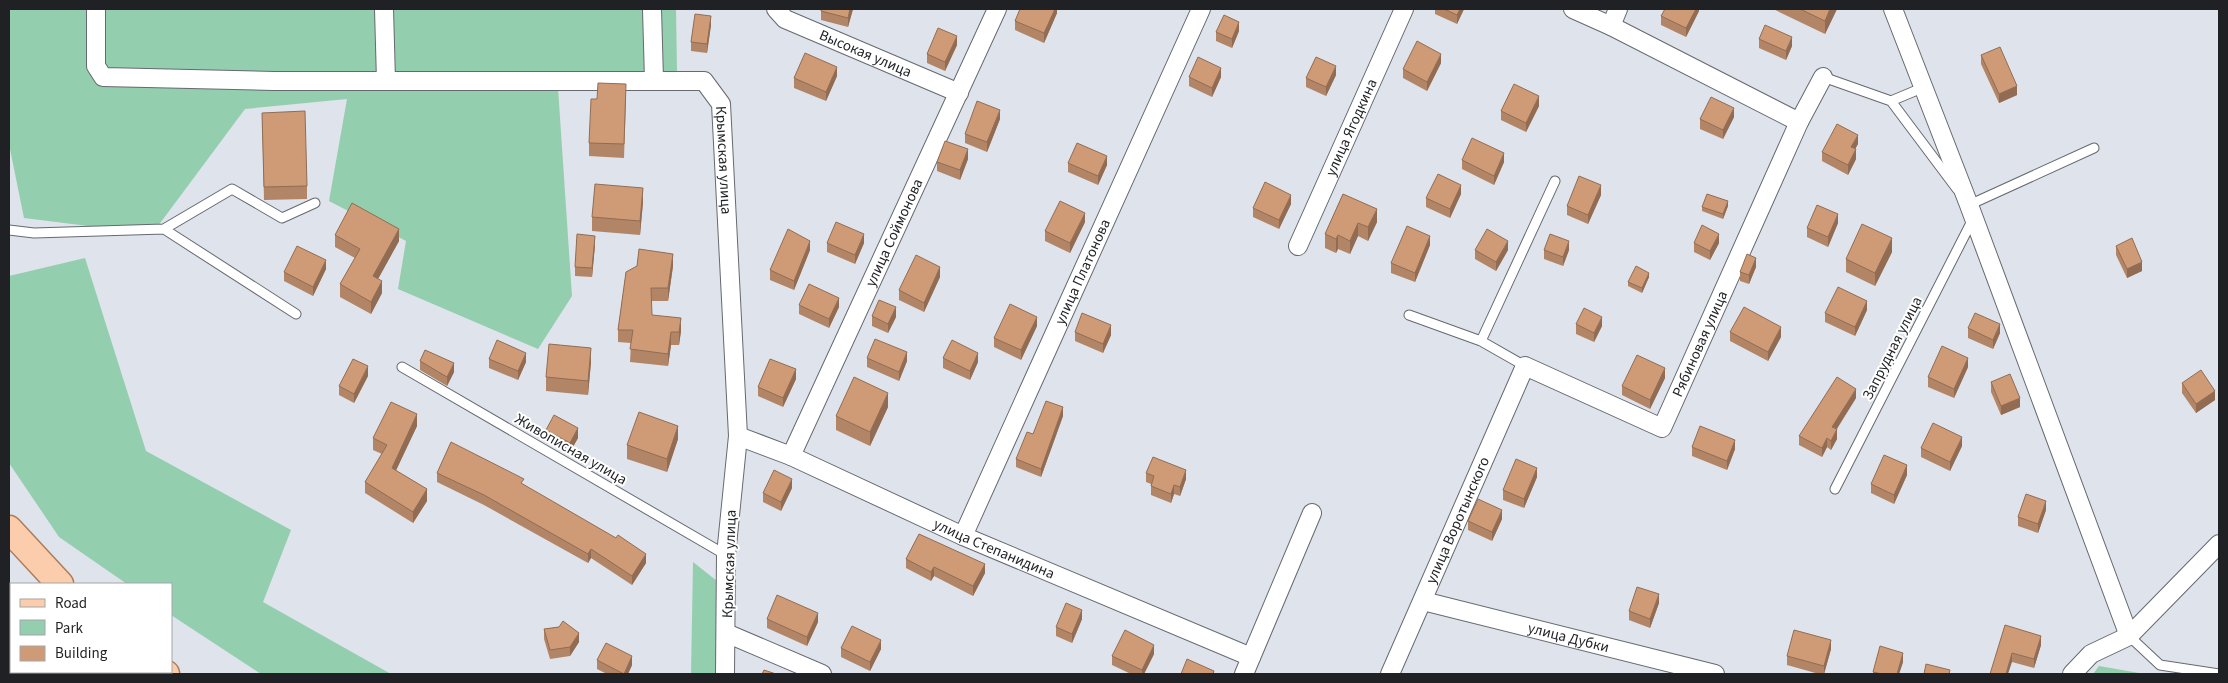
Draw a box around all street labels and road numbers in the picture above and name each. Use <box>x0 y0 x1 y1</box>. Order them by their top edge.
street label: Высокая улица <box>816 25 915 83</box>
street label: улица Ягодкина <box>1321 75 1382 180</box>
street label: Крымская улица <box>710 106 737 215</box>
street label: улица Соймонова <box>860 175 928 290</box>
street label: улица Платонова <box>1050 216 1116 328</box>
street label: Рябиновая улица <box>1667 287 1733 400</box>
street label: Запрудная улица <box>1857 293 1928 403</box>
street label: Живописная улица <box>511 409 631 490</box>
street label: улица Воротынского <box>1421 453 1495 587</box>
street label: Крымская улица <box>717 510 742 619</box>
street label: улица Степанидина <box>930 514 1058 584</box>
street label: улица Дубки <box>1526 618 1611 658</box>

